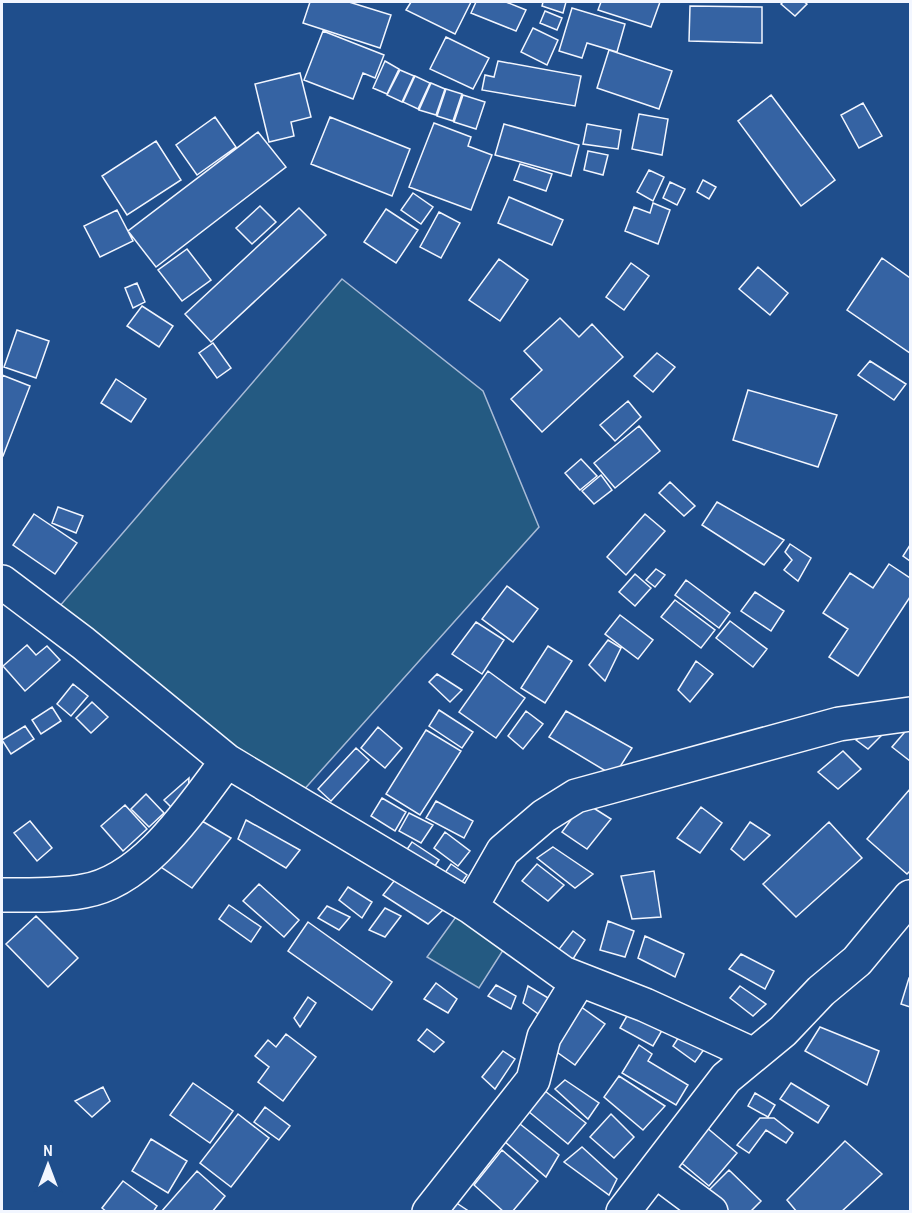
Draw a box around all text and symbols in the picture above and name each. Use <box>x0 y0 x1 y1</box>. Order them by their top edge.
north arrow <box>18 1135 78 1195</box>
text: N <box>43 1139 53 1161</box>

